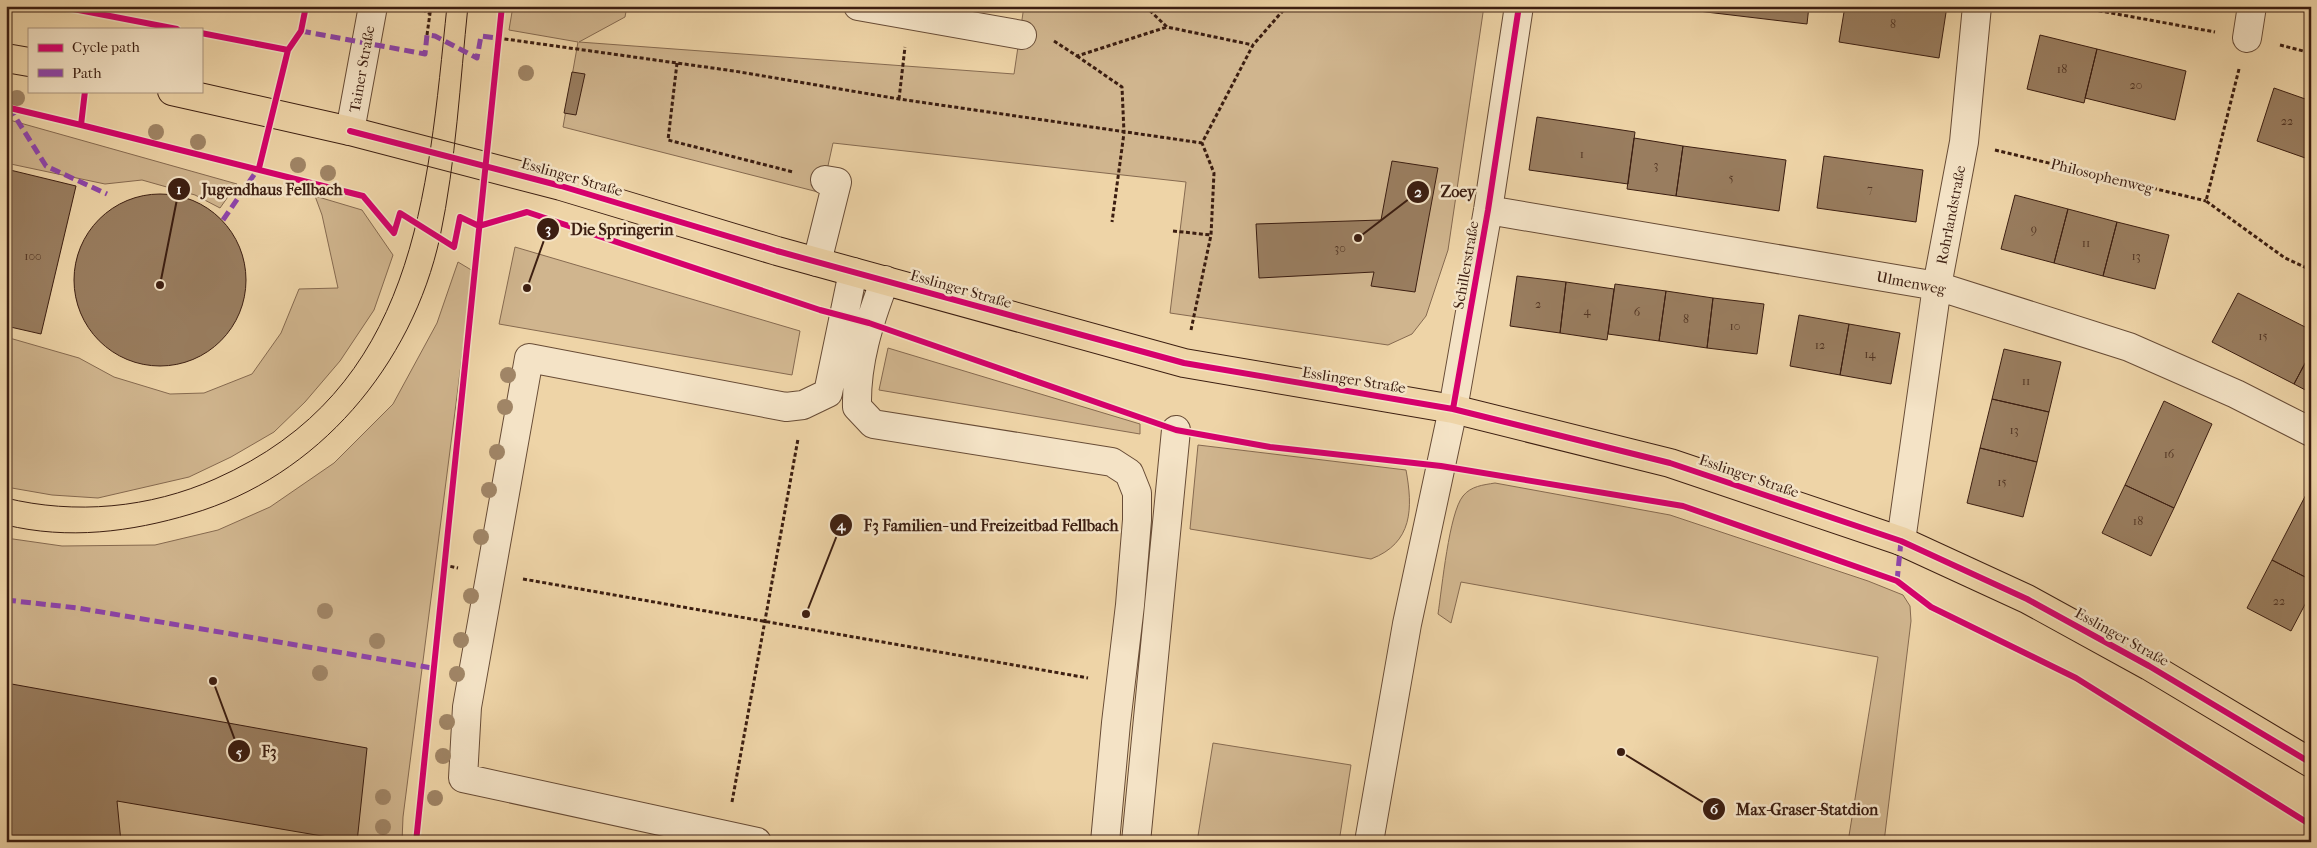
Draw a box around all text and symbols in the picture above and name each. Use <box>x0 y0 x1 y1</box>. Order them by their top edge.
house number: 8 <box>1890 17 1896 31</box>
street label: Tainer Straße <box>346 24 379 114</box>
legend <box>28 28 202 92</box>
text: Cycle path <box>72 38 140 56</box>
house number: 18 <box>2057 62 2067 76</box>
text: Path <box>72 64 102 82</box>
house number: 20 <box>2130 78 2142 92</box>
house number: 22 <box>2281 114 2293 128</box>
house number: 1 <box>1580 147 1584 161</box>
street label: Esslinger Straße <box>519 154 625 200</box>
street label: Philosophenweg <box>2049 155 2156 198</box>
house number: 3 <box>1654 158 1659 172</box>
street label: Rohrlandstraße <box>1933 163 1970 266</box>
house number: 5 <box>1728 171 1734 185</box>
callout: Jugendhaus Fellbach <box>167 174 352 205</box>
callout: Zoey <box>1405 176 1486 207</box>
text: 1 <box>176 180 182 198</box>
text: Jugendhaus Fellbach <box>200 180 343 200</box>
text: Zoey <box>1440 182 1477 202</box>
house number: 7 <box>1867 182 1873 196</box>
text: 2 <box>1414 183 1422 201</box>
callout: Die Springerin <box>535 214 684 245</box>
street label: Schillerstraße <box>1449 219 1483 310</box>
text: 3 <box>545 220 551 238</box>
text: Die Springerin <box>570 220 674 240</box>
house number: 9 <box>2031 222 2037 236</box>
house number: 11 <box>2082 236 2090 250</box>
house number: 30 <box>1334 241 1346 255</box>
house number: 100 <box>24 249 42 263</box>
house number: 13 <box>2131 249 2141 263</box>
street label: Esslinger Straße <box>908 266 1014 312</box>
street label: Ulmenweg <box>1875 267 1948 299</box>
house number: 2 <box>1535 297 1541 311</box>
house number: 4 <box>1583 304 1591 318</box>
house number: 6 <box>1634 305 1641 319</box>
house number: 8 <box>1683 312 1689 326</box>
house number: 10 <box>1730 319 1740 333</box>
house number: 15 <box>2258 329 2268 343</box>
house number: 12 <box>1815 338 1825 352</box>
house number: 14 <box>1864 347 1877 361</box>
street label: Esslinger Straße <box>1301 363 1408 397</box>
house number: 11 <box>2022 374 2030 388</box>
house number: 13 <box>2009 423 2019 437</box>
house number: 16 <box>2164 447 2175 461</box>
street label: Esslinger Straße <box>1697 450 1802 502</box>
house number: 15 <box>1997 475 2007 489</box>
callout: F3 Familien- und Freizeitbad Fellbach <box>828 510 1128 541</box>
house number: 18 <box>2133 514 2143 528</box>
text: 4 <box>836 516 847 534</box>
text: F3 Familien- und Freizeitbad Fellbach <box>863 516 1119 536</box>
house number: 22 <box>2273 594 2285 608</box>
street label: Esslinger Straße <box>2072 604 2173 670</box>
callout: F3 <box>227 736 287 767</box>
text: F3 <box>260 742 277 762</box>
text: 5 <box>236 743 243 761</box>
callout: Max-Graser-Statdion <box>1701 794 1889 825</box>
text: 6 <box>1710 800 1719 818</box>
text: Max-Graser-Statdion <box>1735 800 1879 819</box>

